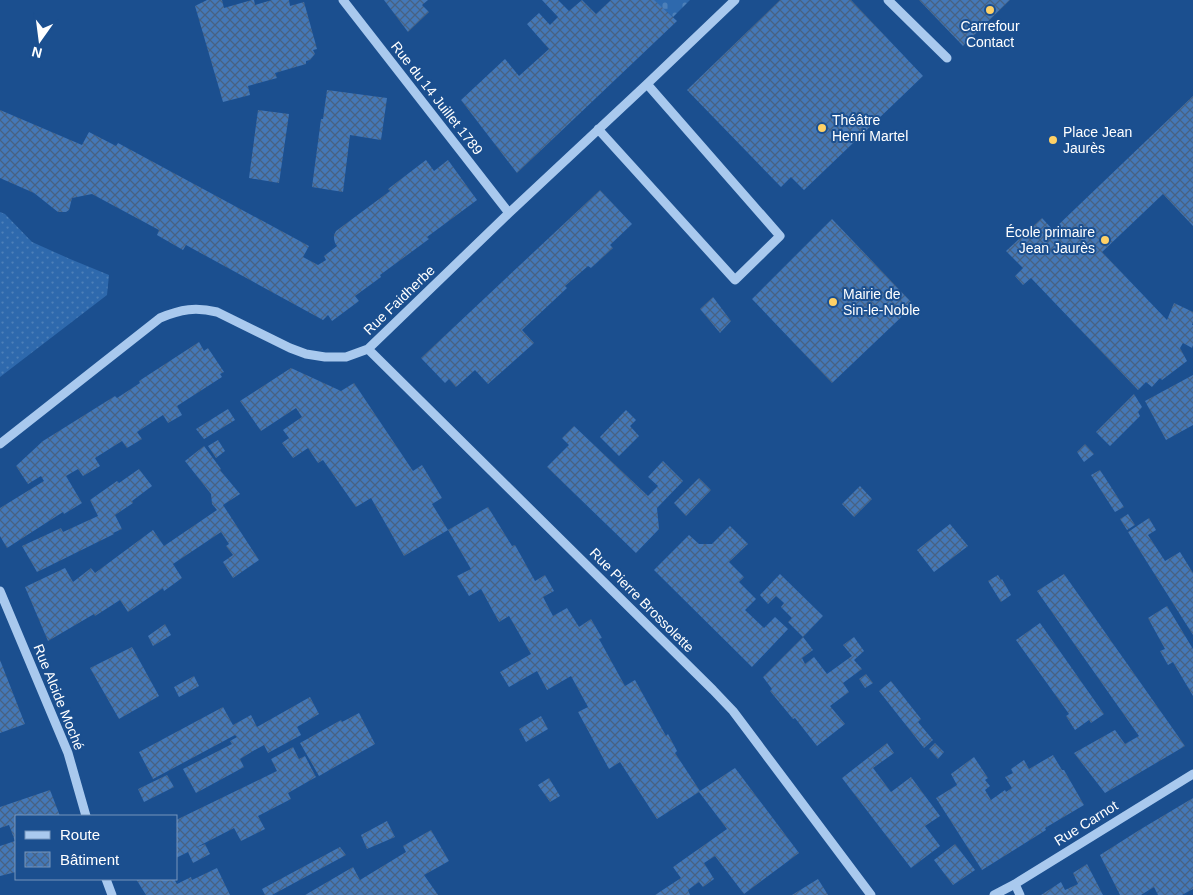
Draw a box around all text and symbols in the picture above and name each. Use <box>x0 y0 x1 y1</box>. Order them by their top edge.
marker: Carrefour Contact <box>984 4 996 16</box>
north arrow <box>15 15 65 65</box>
place label: Carrefour Contact <box>960 18 1020 50</box>
street label: Rue du 14 Juillet 1789 <box>388 38 486 158</box>
text: N <box>30 44 44 62</box>
place label: Théâtre Henri Martel <box>832 112 908 144</box>
marker: Théâtre Henri Martel <box>816 122 828 134</box>
place label: Place Jean Jaurès <box>1063 124 1132 156</box>
marker: Place Jean Jaurès <box>1047 134 1059 146</box>
place label: École primaire Jean Jaurès <box>1006 224 1095 256</box>
marker: École primaire Jean Jaurès <box>1099 234 1111 246</box>
street label: Rue Faidherbe <box>360 262 438 338</box>
place label: Mairie de Sin-le-Noble <box>843 286 920 318</box>
marker: Mairie de Sin-le-Noble <box>827 296 839 308</box>
street label: Rue Pierre Brossolette <box>587 545 698 656</box>
street label: Rue Alcide Moché <box>30 642 88 753</box>
street label: Rue Carnot <box>1051 797 1121 849</box>
legend <box>15 815 178 880</box>
text: Route <box>60 826 100 843</box>
text: Bâtiment <box>60 851 120 868</box>

